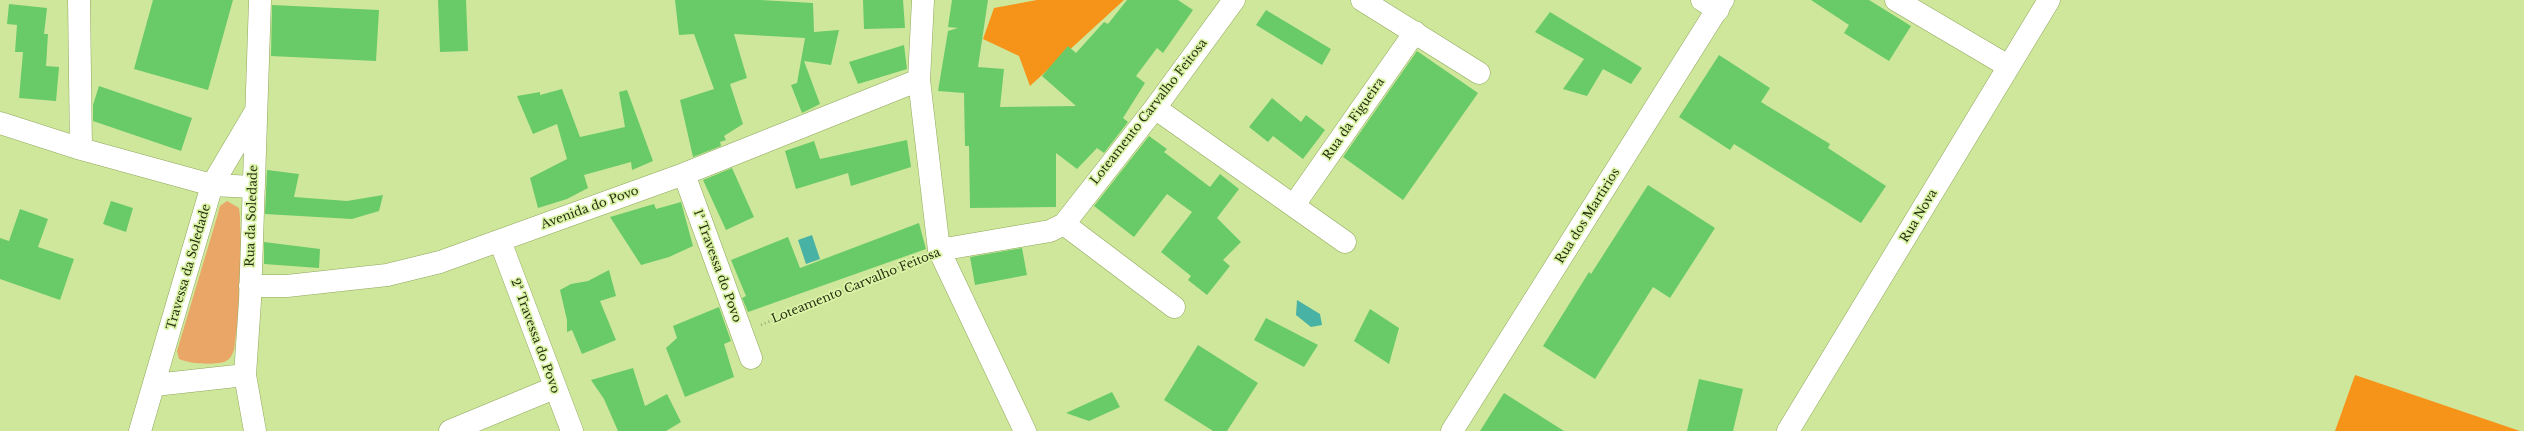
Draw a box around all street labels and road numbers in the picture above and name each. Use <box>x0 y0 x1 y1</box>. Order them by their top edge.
street label: Loteamento Carvalho Feitosa <box>1088 36 1210 188</box>
street label: Rua da Figueira <box>1320 75 1388 163</box>
street label: Rua da Soledade <box>243 165 261 267</box>
street label: Rua dos Martirios <box>1553 166 1623 266</box>
street label: Avenida do Povo <box>539 184 641 232</box>
street label: Rua Nova <box>1898 187 1940 245</box>
street label: Travessa da Soledade <box>164 202 214 332</box>
street label: 1ª Travessa do Povo <box>690 208 744 324</box>
street label: Loteamento Carvalho Feitosa <box>770 245 942 327</box>
street label: 2ª Travessa do Povo <box>508 277 562 395</box>

